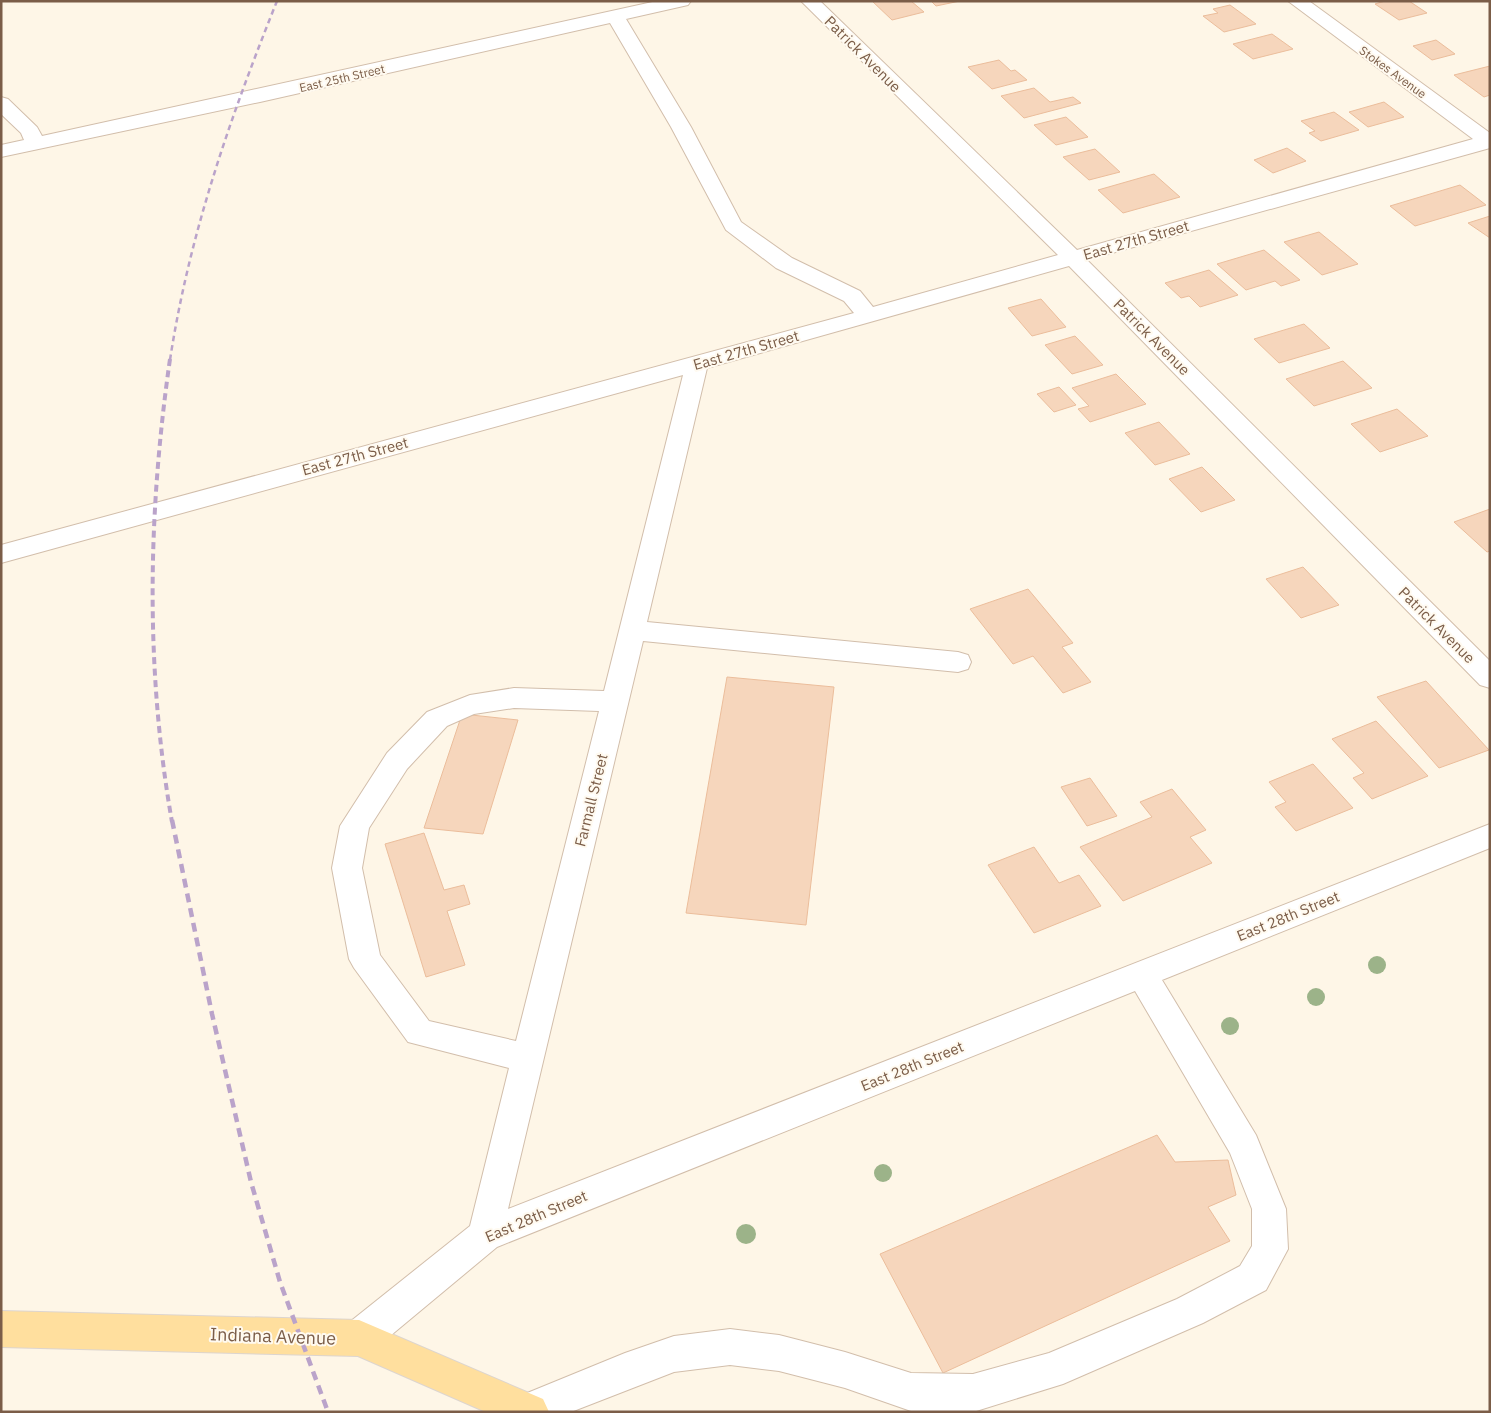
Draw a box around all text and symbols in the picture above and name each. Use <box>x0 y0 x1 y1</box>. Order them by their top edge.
street label: Patrick Avenue <box>821 12 905 96</box>
street label: Stokes Avenue <box>1357 43 1430 102</box>
street label: East 25th Street <box>298 61 386 95</box>
street label: East 27th Street <box>1081 216 1191 264</box>
street label: Patrick Avenue <box>1110 295 1194 379</box>
street label: East 27th Street <box>691 326 801 374</box>
street label: East 27th Street <box>300 433 410 479</box>
street label: Patrick Avenue <box>1395 583 1479 667</box>
street label: Farmall Street <box>570 752 612 848</box>
street label: East 28th Street <box>1234 887 1342 945</box>
street label: East 28th Street <box>858 1037 966 1095</box>
street label: East 28th Street <box>482 1186 590 1246</box>
street label: Indiana Avenue <box>210 1322 337 1350</box>

